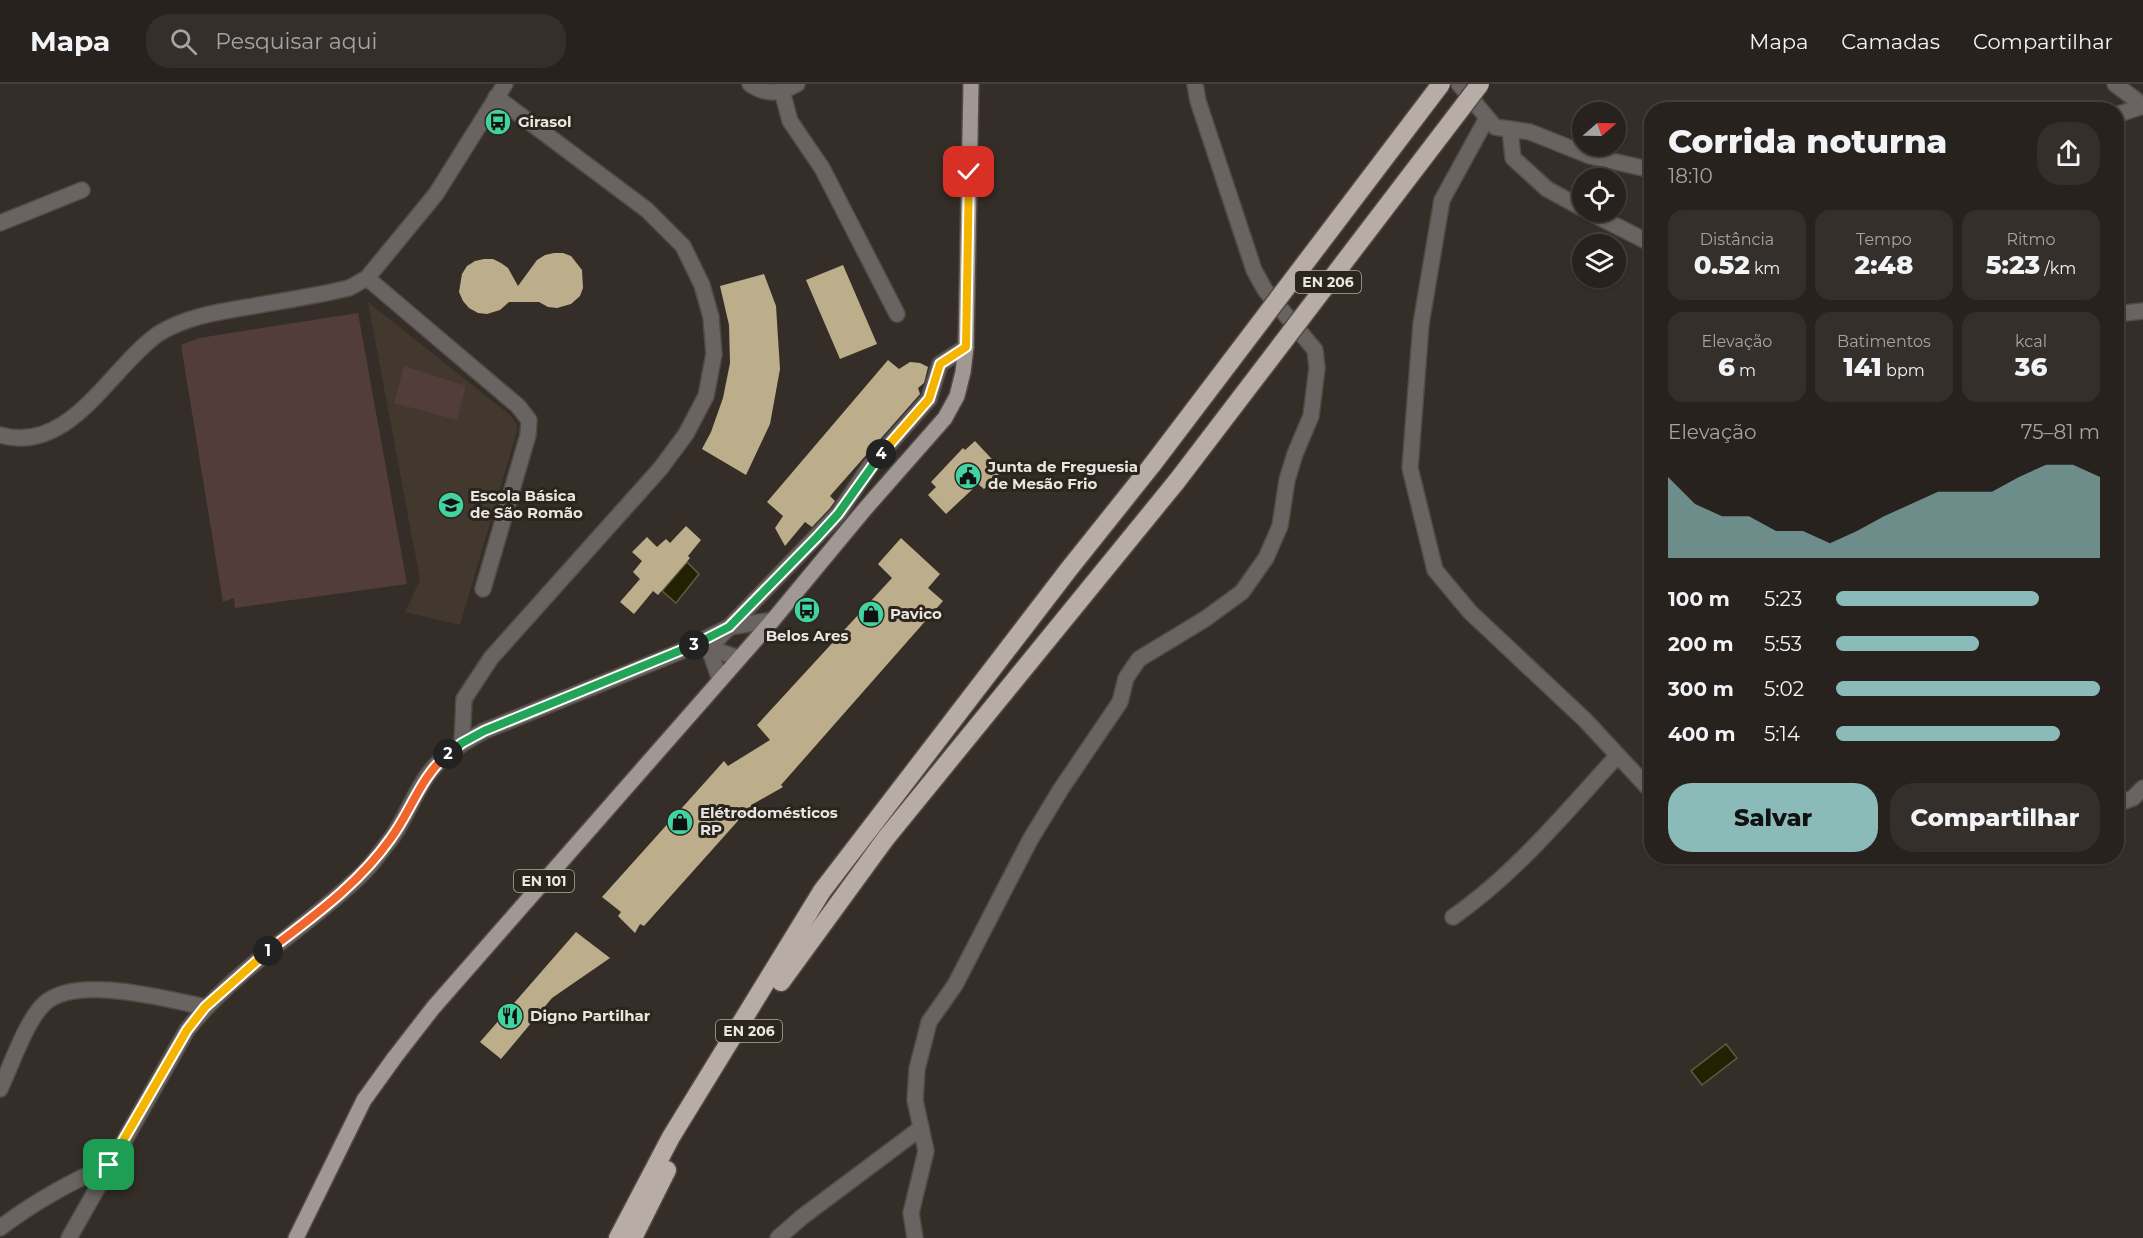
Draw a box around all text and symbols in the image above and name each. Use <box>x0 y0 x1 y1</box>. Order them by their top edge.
search box <box>146 14 566 68</box>
text: Mapa <box>30 24 110 58</box>
icon: search <box>167 25 200 58</box>
text: Pesquisar aqui <box>215 28 377 55</box>
text: Mapa <box>1749 29 1808 54</box>
text: Camadas <box>1841 29 1940 54</box>
text: Compartilhar <box>1973 29 2113 54</box>
north arrow <box>1572 102 1626 156</box>
map controls <box>1572 102 1626 288</box>
bus stop icon: Girasol <box>483 107 513 137</box>
place label: Girasol <box>518 112 572 131</box>
text: Corrida noturna <box>1668 121 1947 161</box>
button: share <box>2037 122 2100 185</box>
pin <box>943 146 994 197</box>
icon: check <box>952 155 985 188</box>
text: 18:10 <box>1668 164 1713 188</box>
button: locate <box>1572 168 1626 222</box>
text: Distância <box>1700 230 1774 249</box>
text: Tempo <box>1856 230 1912 249</box>
text: Ritmo <box>2006 230 2056 249</box>
button: layers <box>1572 234 1626 288</box>
text: 0.52 <box>1694 249 1750 281</box>
text: 2:48 <box>1855 249 1913 281</box>
text: 5:23 <box>1986 249 2040 281</box>
text: km <box>1750 259 1780 278</box>
text: /km <box>2040 259 2076 278</box>
road number: EN 206 <box>1295 271 1361 293</box>
text: Elevação <box>1702 332 1772 351</box>
text: Batimentos <box>1837 332 1931 351</box>
text: kcal <box>2015 332 2047 351</box>
text: 6 <box>1718 351 1735 383</box>
text: 141 <box>1843 351 1882 383</box>
text: 36 <box>2015 351 2047 383</box>
text: m <box>1735 361 1756 380</box>
text: bpm <box>1882 361 1925 380</box>
text: Elevação <box>1668 420 1757 444</box>
text: 75–81 m <box>2021 420 2100 444</box>
pin: 4 <box>866 439 896 469</box>
text: 4 <box>875 444 887 463</box>
place label: Junta de Freguesia de Mesão Frio <box>987 457 1138 493</box>
public building icon: Junta de Freguesia de Mesão Frio <box>953 461 983 491</box>
place label: Escola Básica de São Romão <box>470 486 583 522</box>
school or university icon: Escola Básica de São Romão <box>436 490 466 520</box>
text: 100 m <box>1668 587 1730 611</box>
text: 5:23 <box>1764 587 1802 611</box>
bus stop icon: Belos Ares <box>792 595 822 625</box>
shop icon: Pavico <box>856 599 886 629</box>
place label: Pavico <box>890 604 942 623</box>
place label: Belos Ares <box>766 626 848 645</box>
pin: 3 <box>679 630 709 660</box>
text: 200 m <box>1668 632 1734 656</box>
text: 5:53 <box>1764 632 1802 656</box>
text: 3 <box>689 635 699 654</box>
text: 300 m <box>1668 677 1734 701</box>
text: 5:02 <box>1764 677 1804 701</box>
text: 400 m <box>1668 722 1736 746</box>
text: 5:14 <box>1764 722 1800 746</box>
pin: 2 <box>433 739 463 769</box>
text: 2 <box>443 744 453 763</box>
button: Salvar <box>1668 783 1878 852</box>
button: Compartilhar <box>1890 783 2100 852</box>
place label: Elétrodomésticos RP <box>700 803 838 839</box>
shop icon: Elétrodomésticos RP <box>665 807 695 837</box>
road number: EN 101 <box>514 870 574 892</box>
pin: 1 <box>253 936 283 966</box>
text: 1 <box>265 941 271 960</box>
restaurant icon: Digno Partilhar <box>495 1001 525 1031</box>
place label: Digno Partilhar <box>530 1006 651 1025</box>
road number: EN 206 <box>716 1020 782 1042</box>
pin <box>83 1139 134 1190</box>
icon: arrive <box>92 1148 125 1181</box>

